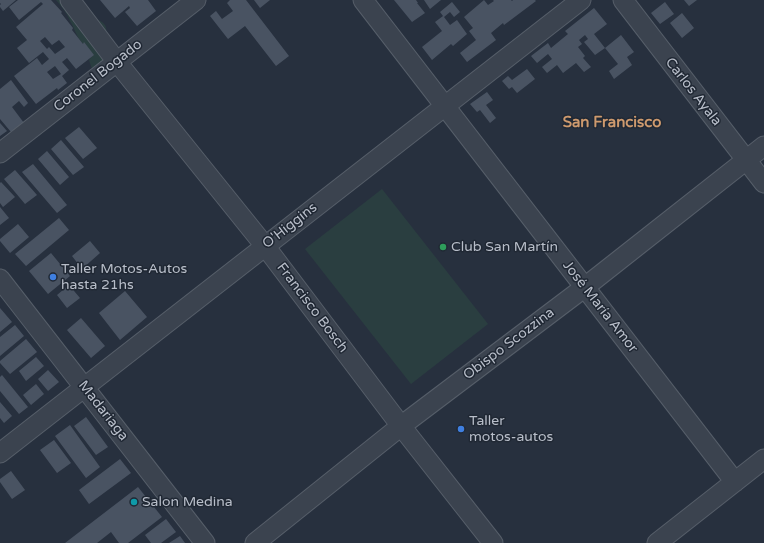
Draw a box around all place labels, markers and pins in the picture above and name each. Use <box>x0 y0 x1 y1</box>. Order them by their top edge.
place label: Club San Martín <box>451 239 558 255</box>
marker: Club San Martín <box>438 242 448 252</box>
place label: Taller Motos-Autos hasta 21hs <box>61 261 187 294</box>
marker: Taller Motos-Autos hasta 21hs <box>48 272 58 282</box>
place label: Taller motos-autos <box>469 413 553 446</box>
marker: Taller motos-autos <box>456 424 466 434</box>
place label: Salon Medina <box>142 494 233 510</box>
marker: Salon Medina <box>129 497 139 507</box>

